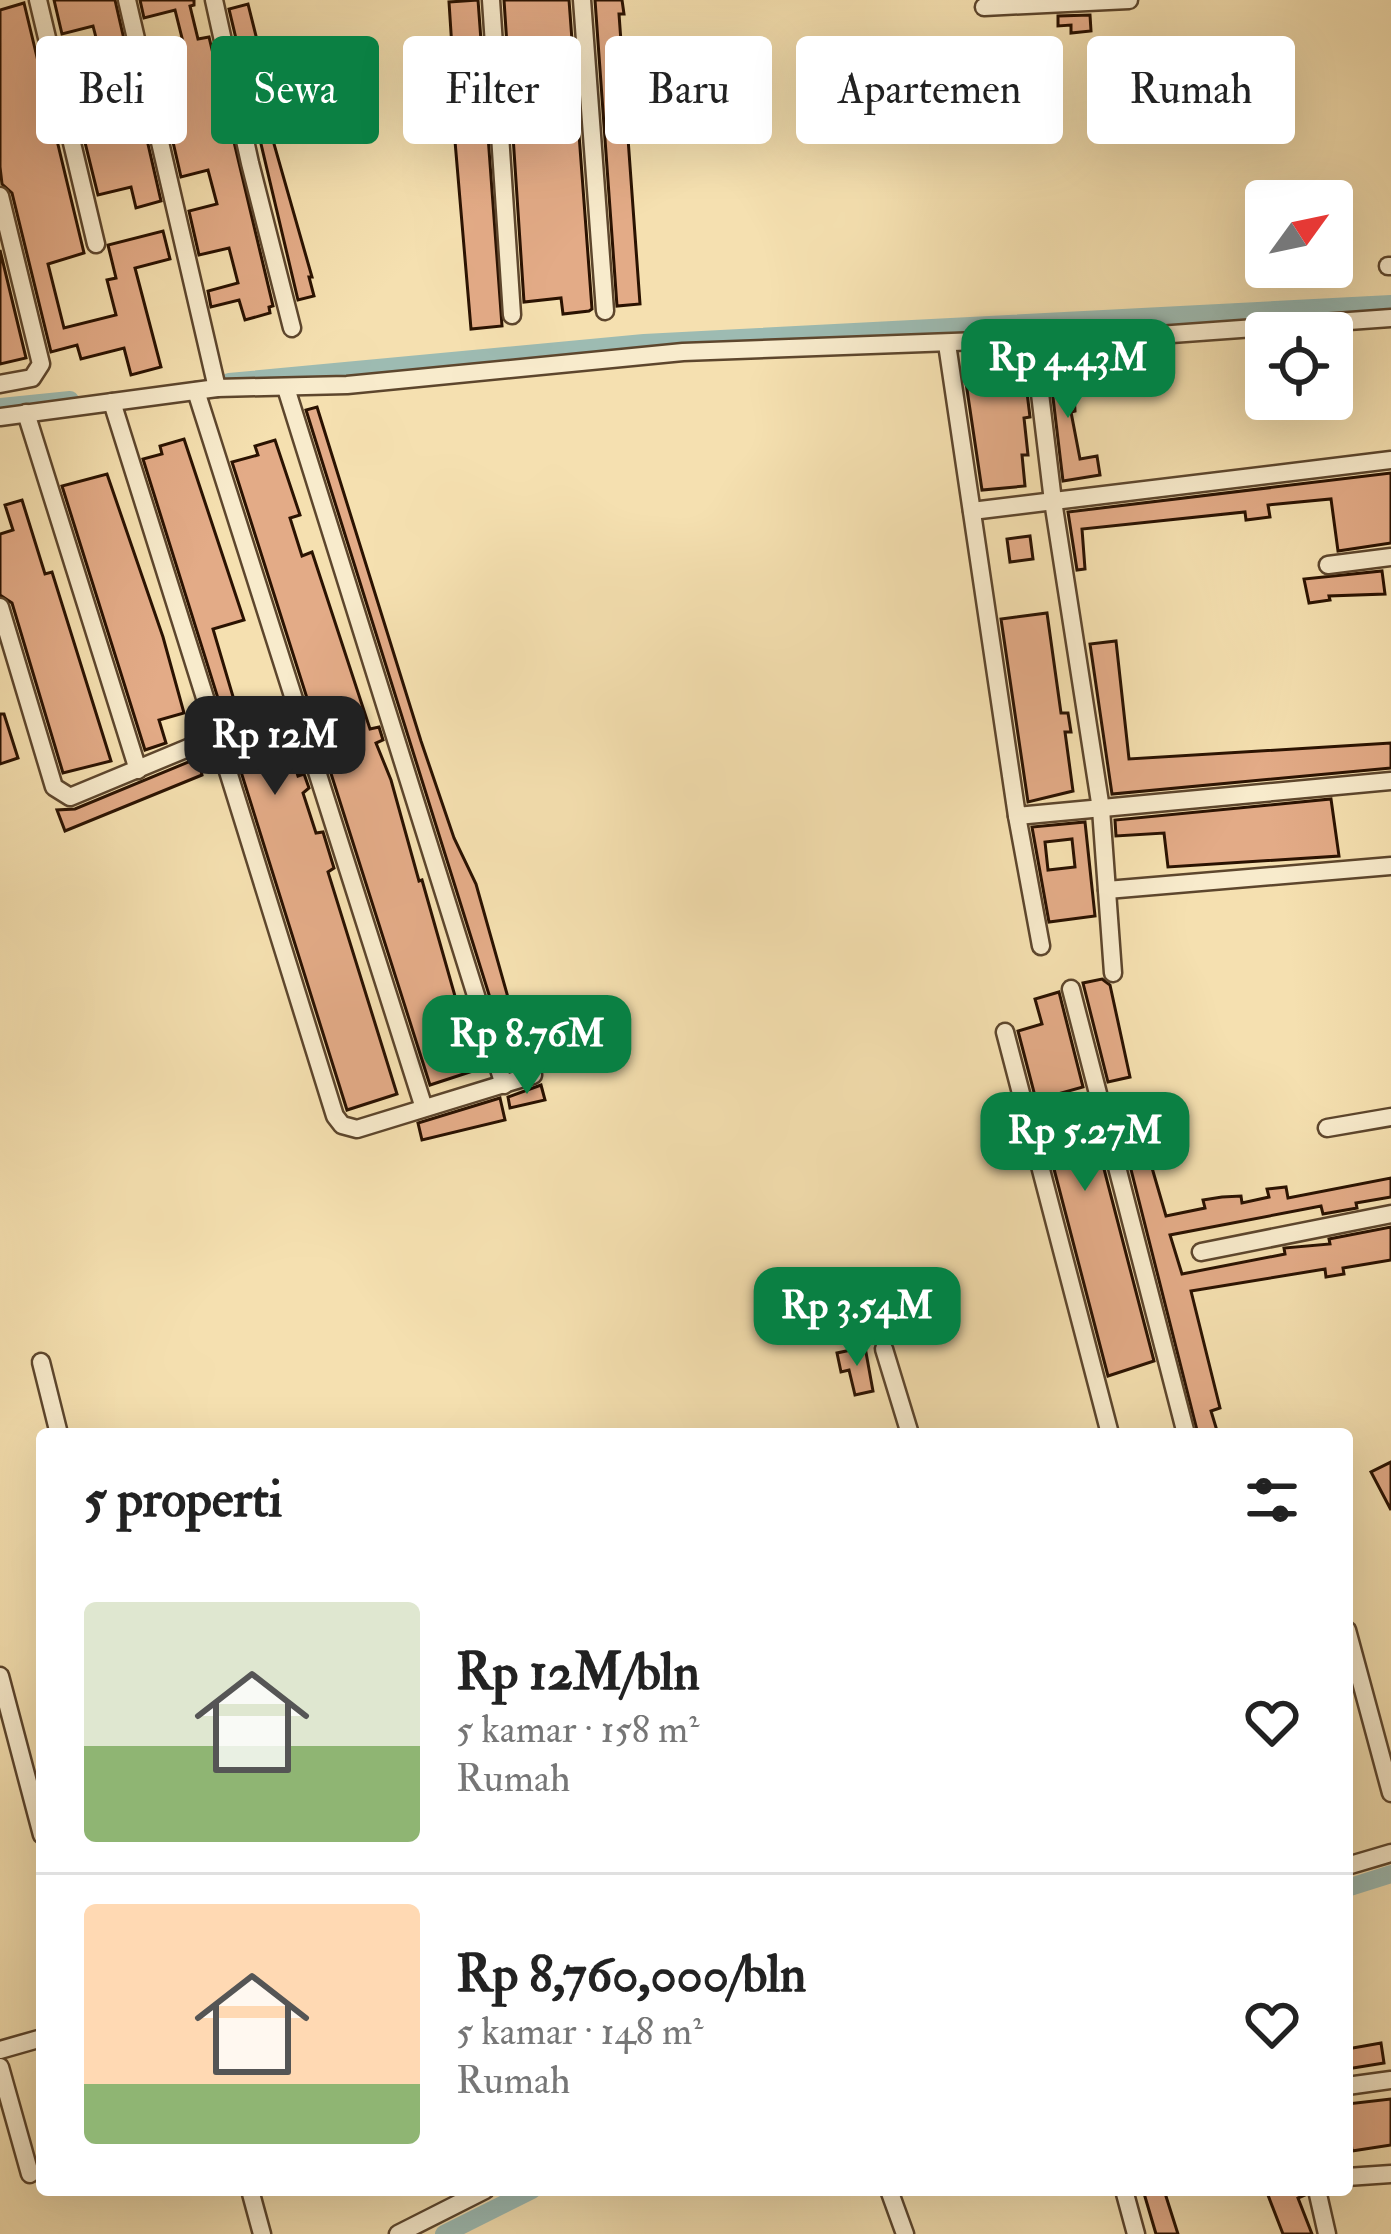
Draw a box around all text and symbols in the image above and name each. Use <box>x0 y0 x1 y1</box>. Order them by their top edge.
chip: Beli <box>36 36 187 144</box>
chip: Sewa <box>211 36 379 144</box>
chip: Filter <box>403 36 581 144</box>
chip: Baru <box>605 36 772 144</box>
chip: Apartemen <box>796 36 1063 144</box>
chip: Rumah <box>1087 36 1295 144</box>
north arrow <box>1245 180 1353 288</box>
map controls <box>1245 180 1353 420</box>
button: locate <box>1245 312 1353 420</box>
pin: Rp 4.43M <box>944 319 1192 421</box>
text: Rp 4.43M <box>988 333 1148 382</box>
pin: Rp 12M <box>177 696 373 798</box>
text: Rp 12M <box>211 710 339 759</box>
pin: Rp 8.76M <box>403 995 651 1097</box>
text: Rp 8.76M <box>449 1009 605 1058</box>
pin: Rp 5.27M <box>961 1092 1209 1194</box>
text: Rp 5.27M <box>1007 1106 1163 1155</box>
pin: Rp 3.54M <box>733 1267 981 1369</box>
text: Rp 3.54M <box>781 1281 933 1330</box>
icon: filters <box>1239 1467 1305 1533</box>
text: 5 properti <box>84 1468 282 1532</box>
text: Rp 12M/bln <box>456 1641 700 1705</box>
icon: home <box>180 1650 324 1794</box>
icon: heart <box>1239 1689 1305 1755</box>
text: 5 kamar · 158 m² <box>456 1705 699 1754</box>
text: Rumah <box>456 1754 570 1803</box>
text: Rp 8,760,000/bln <box>456 1943 806 2007</box>
icon: home <box>180 1952 324 2096</box>
icon: heart <box>1239 1991 1305 2057</box>
text: 5 kamar · 148 m² <box>456 2007 703 2056</box>
text: Rumah <box>456 2056 570 2105</box>

